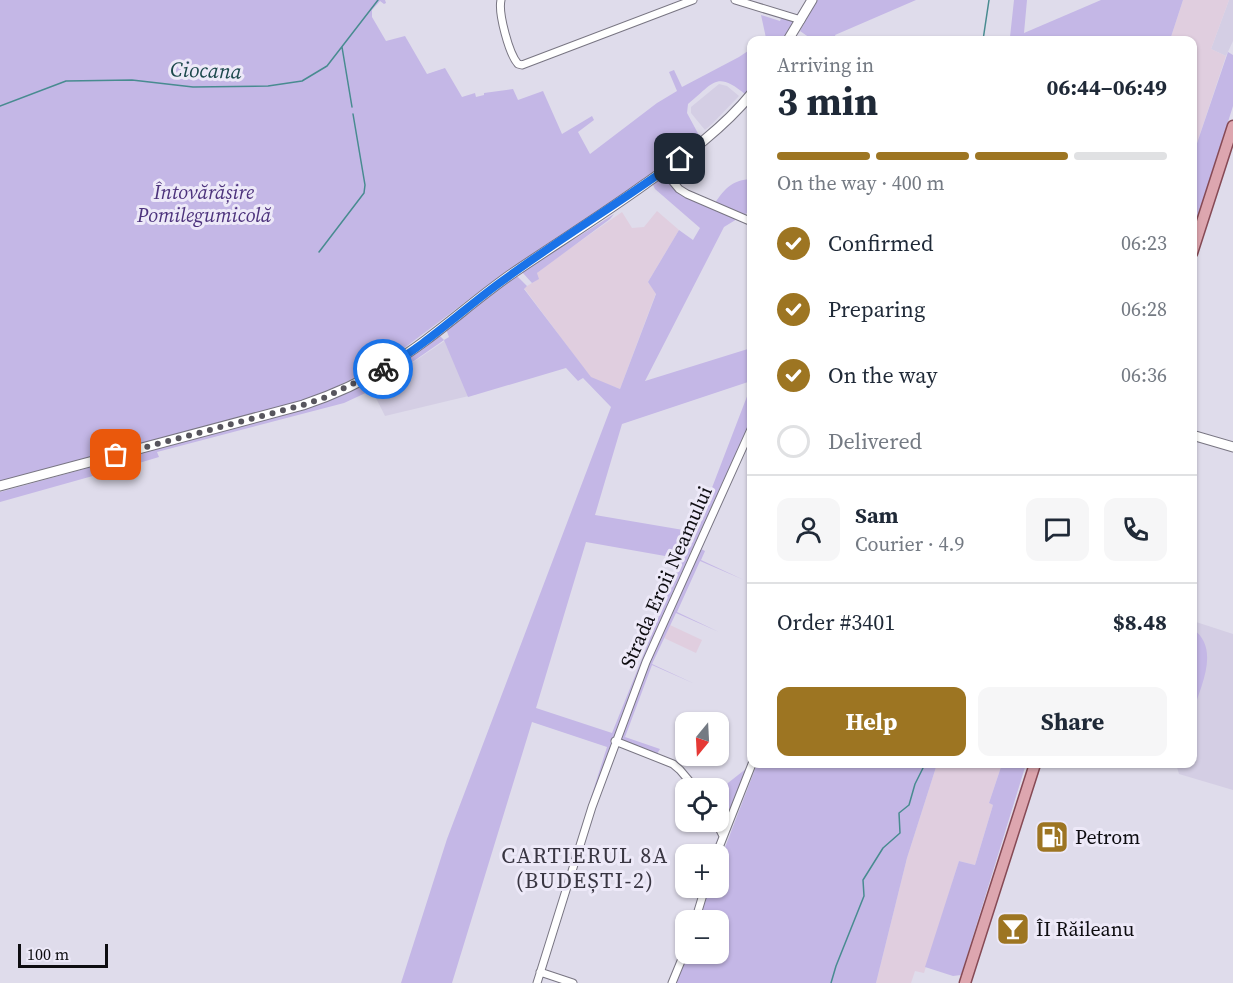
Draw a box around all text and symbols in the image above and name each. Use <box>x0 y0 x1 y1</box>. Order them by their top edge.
text: Arriving in <box>777 51 874 79</box>
water label: Ciocana <box>170 54 242 86</box>
text: 06:44–06:49 <box>1047 72 1167 102</box>
text: 3 min <box>777 75 878 128</box>
pin <box>654 133 705 184</box>
icon: home <box>663 142 696 175</box>
text: On the way · 400 m <box>777 169 944 197</box>
park label: Întovărășire Pomilegumicolă <box>136 178 272 229</box>
icon: check <box>777 227 810 260</box>
text: Confirmed <box>828 228 933 258</box>
text: 06:23 <box>1121 229 1167 257</box>
icon: check <box>777 293 810 326</box>
text: Preparing <box>828 294 925 324</box>
text: 06:28 <box>1121 295 1167 323</box>
courier <box>353 339 413 399</box>
icon: bike <box>367 353 400 386</box>
icon: check <box>777 359 810 392</box>
text: On the way <box>828 360 937 390</box>
text: 06:36 <box>1121 361 1167 389</box>
text: Delivered <box>828 426 922 456</box>
pin <box>90 429 141 480</box>
icon: bag <box>99 438 132 471</box>
street label: Strada Eroii Neamului <box>613 482 719 672</box>
button: person <box>777 498 840 561</box>
button: chat <box>1026 498 1089 561</box>
button: phone <box>1104 498 1167 561</box>
text: Sam <box>855 500 899 530</box>
text: Courier · 4.9 <box>855 530 964 558</box>
text: Order #3401 <box>777 607 895 637</box>
text: $8.48 <box>1113 607 1167 637</box>
button: Help <box>777 687 966 756</box>
button: Share <box>978 687 1167 756</box>
north arrow <box>675 712 729 766</box>
map controls <box>675 712 729 964</box>
button: locate <box>675 778 729 832</box>
fuel station icon: Petrom <box>1034 819 1070 855</box>
place label: Petrom <box>1075 823 1140 851</box>
district label: CARTIERUL 8A (BUDEȘTI-2) <box>501 840 669 895</box>
button: + <box>675 844 729 898</box>
button: − <box>675 910 729 964</box>
bar icon: ÎI Răileanu <box>995 911 1031 947</box>
place label: ÎI Răileanu <box>1036 915 1134 943</box>
scale bar <box>18 941 108 968</box>
text: 100 m <box>27 943 69 965</box>

